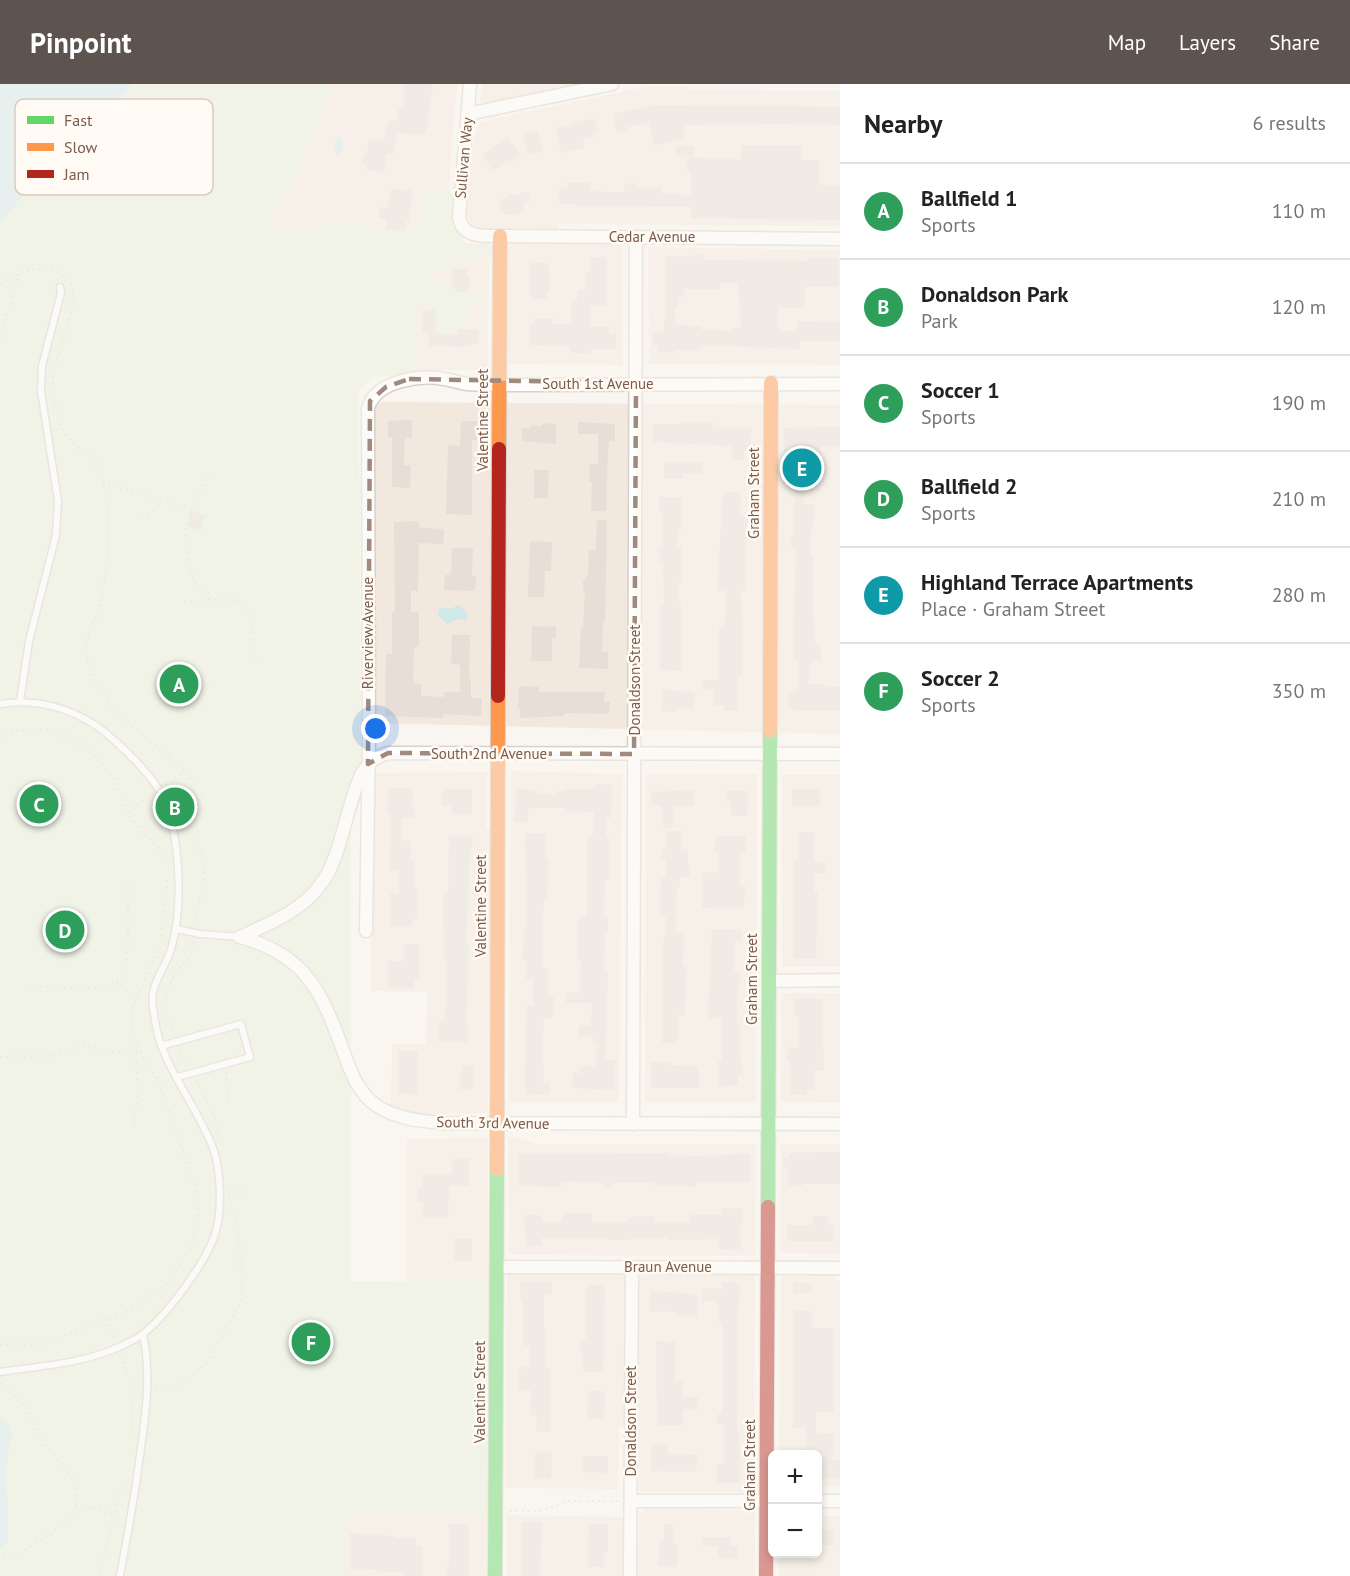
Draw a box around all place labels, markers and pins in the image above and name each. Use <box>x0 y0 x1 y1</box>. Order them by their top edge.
pin: E <box>782 446 822 490</box>
pin: A <box>160 662 198 706</box>
pin: C <box>20 782 58 826</box>
pin: B <box>156 784 195 830</box>
pin: D <box>46 908 84 952</box>
pin: F <box>292 1320 330 1364</box>

